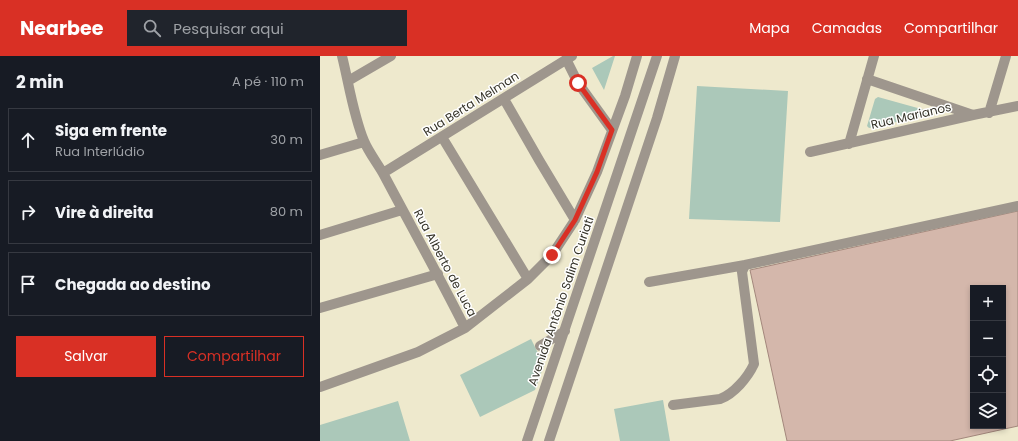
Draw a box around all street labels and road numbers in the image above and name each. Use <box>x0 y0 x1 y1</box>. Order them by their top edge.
street label: Rua Berta Melman <box>420 67 522 140</box>
street label: Rua Marianos <box>869 98 953 133</box>
street label: Rua Alberto de Luca <box>410 206 481 320</box>
street label: Avenida Antônio Salim Curiati <box>523 214 598 388</box>

